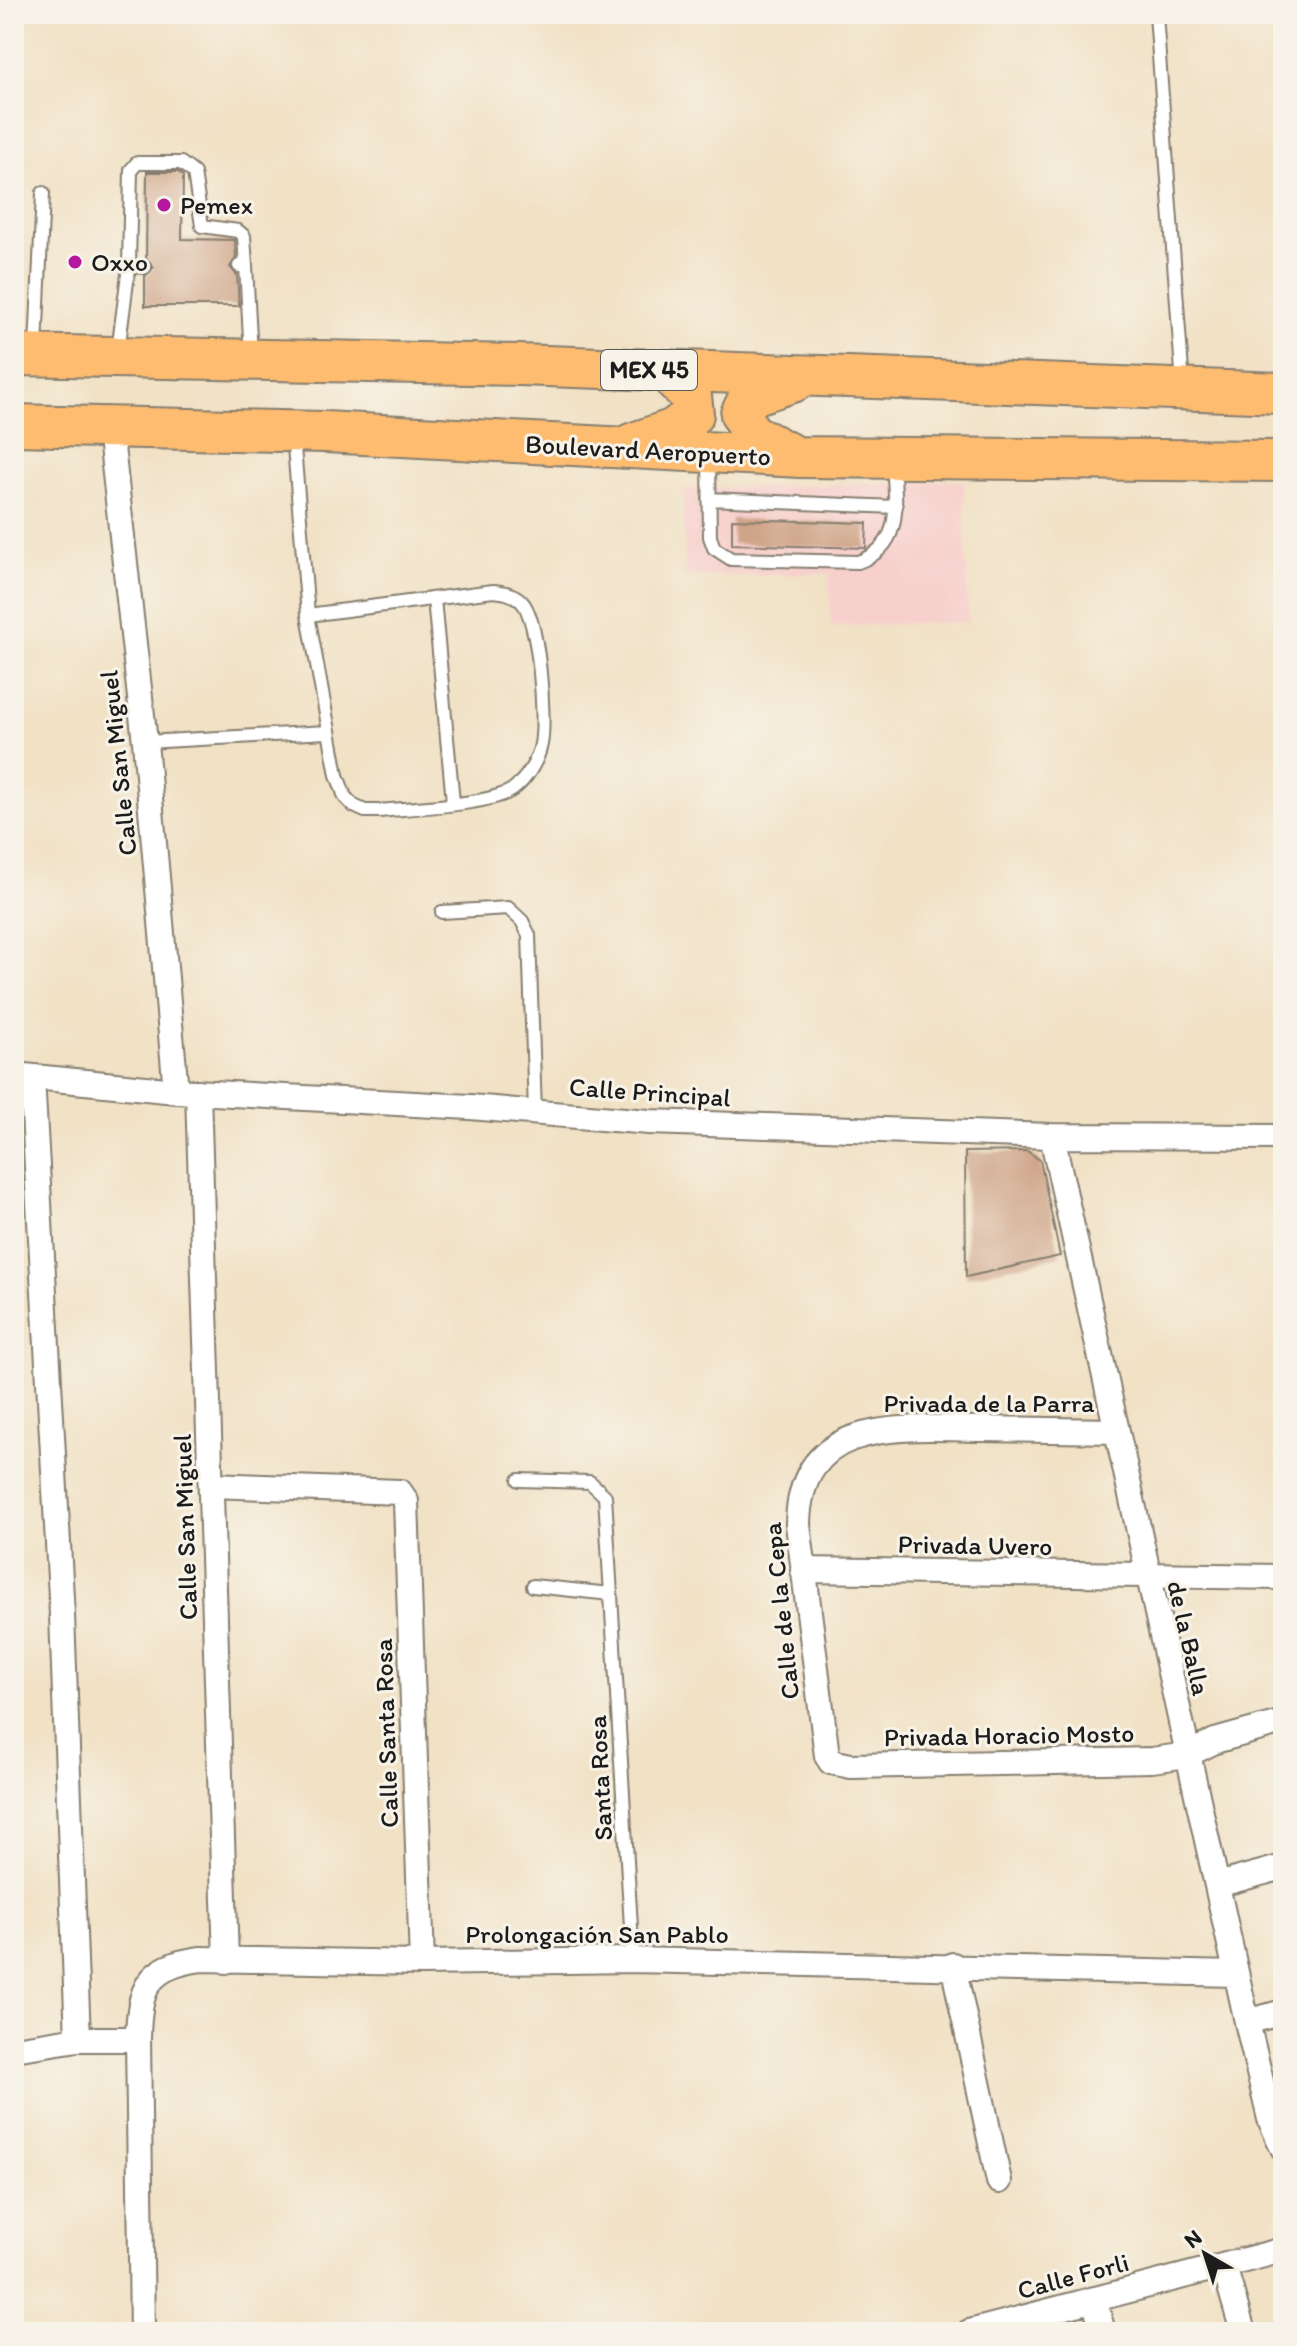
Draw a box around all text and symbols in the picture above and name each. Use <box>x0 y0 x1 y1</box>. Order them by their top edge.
place label: Pemex <box>180 189 253 221</box>
marker: Pemex <box>155 196 173 214</box>
place label: Oxxo <box>91 246 148 278</box>
marker: Oxxo <box>66 253 84 271</box>
road number: MEX 45 <box>601 350 697 390</box>
street label: Boulevard Aeropuerto <box>524 428 772 472</box>
street label: Calle San Miguel <box>92 669 144 857</box>
street label: Calle Principal <box>568 1070 732 1114</box>
street label: Privada de la Parra <box>883 1387 1095 1419</box>
street label: Calle San Miguel <box>166 1433 204 1621</box>
street label: Calle de la Cepa <box>756 1520 806 1701</box>
street label: Privada Uvero <box>897 1528 1053 1562</box>
street label: de la Balla <box>1160 1577 1218 1699</box>
street label: Calle Santa Rosa <box>367 1637 405 1828</box>
street label: Santa Rosa <box>581 1714 619 1842</box>
street label: Privada Horacio Mosto <box>883 1717 1135 1753</box>
street label: Prolongación San Pablo <box>465 1918 729 1950</box>
north arrow <box>1165 2214 1245 2294</box>
text: N <box>1178 2224 1207 2254</box>
street label: Calle Forli <box>1014 2246 1132 2306</box>

